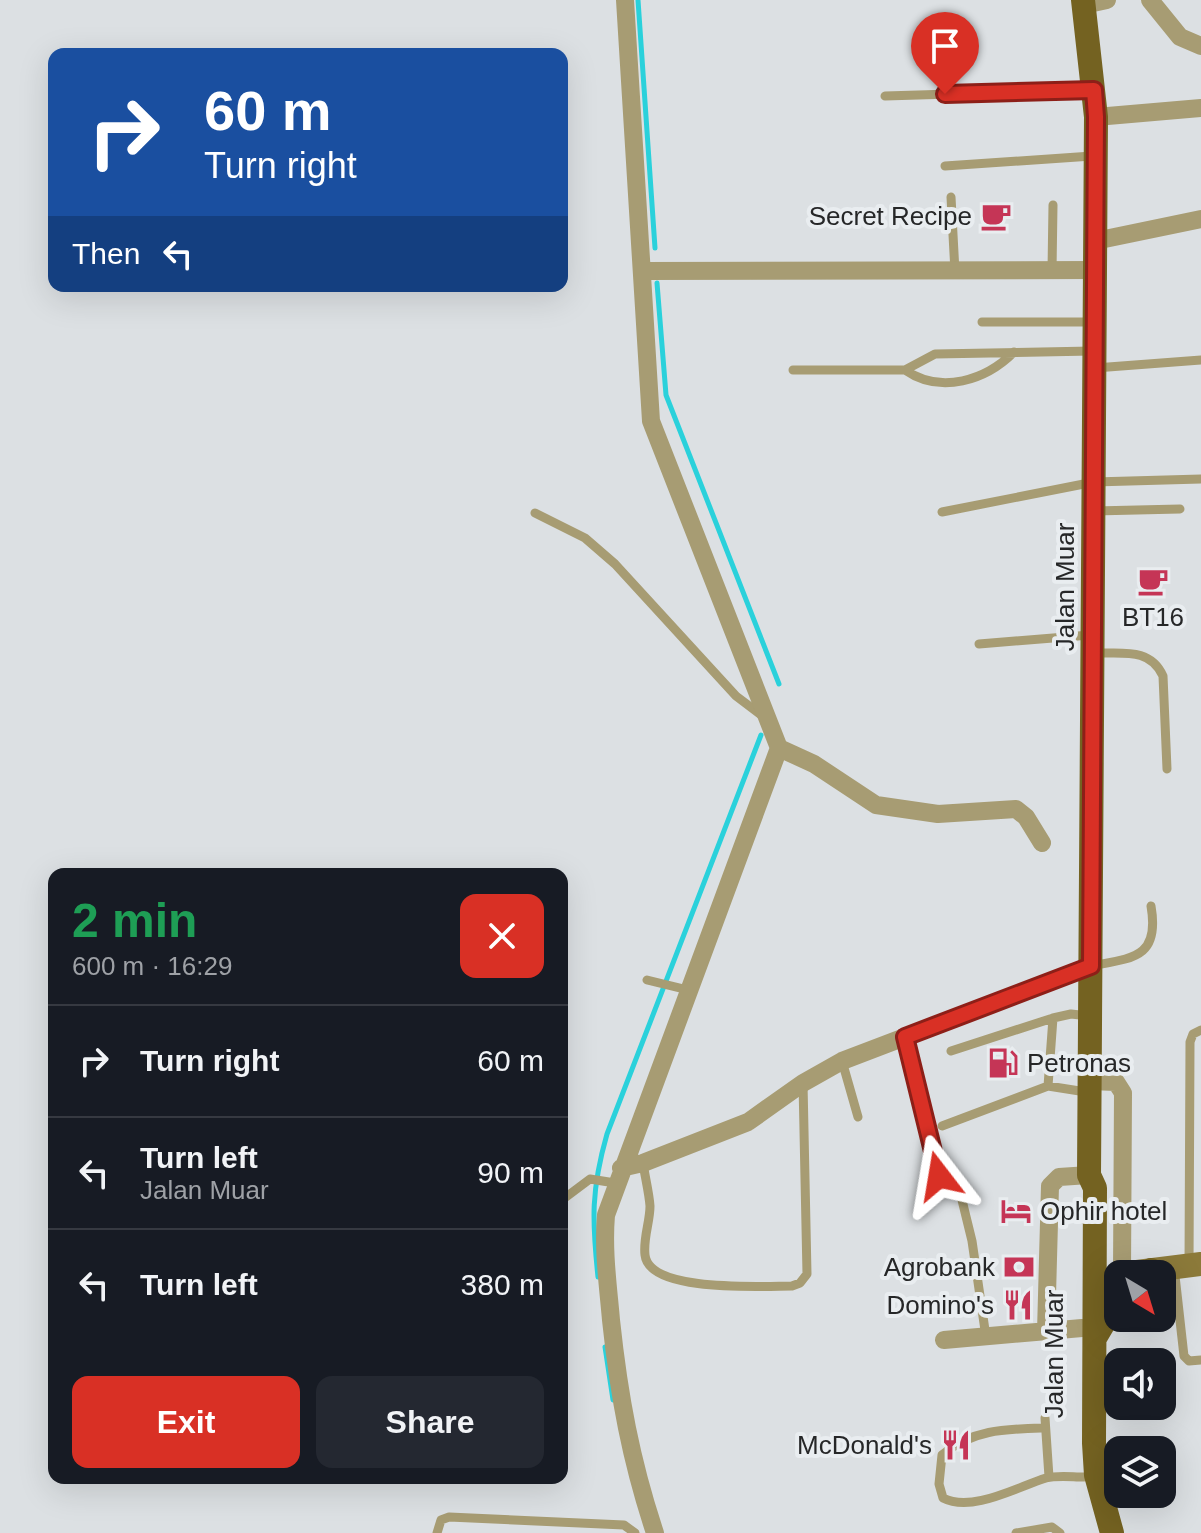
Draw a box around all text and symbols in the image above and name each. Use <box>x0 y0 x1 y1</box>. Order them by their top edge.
pin <box>911 12 979 94</box>
icon: arrive <box>923 24 967 68</box>
text: 60 m <box>204 79 332 142</box>
icon: right <box>72 80 176 184</box>
text: Turn right <box>204 145 357 186</box>
cafe icon: Secret Recipe <box>979 199 1013 233</box>
place label: Secret Recipe <box>809 201 972 231</box>
icon: left <box>156 232 200 276</box>
text: Then <box>72 237 140 270</box>
street label: Jalan Muar <box>1050 522 1080 651</box>
cafe icon: BT16 <box>1136 564 1170 598</box>
place label: BT16 <box>1122 602 1184 632</box>
text: 2 min <box>72 894 197 947</box>
button: close <box>460 894 544 978</box>
text: 600 m · 16:29 <box>72 951 232 981</box>
icon: right <box>72 1039 116 1083</box>
text: Turn right <box>140 1044 279 1077</box>
text: 60 m <box>477 1044 544 1077</box>
fuel station icon: Petronas <box>986 1046 1020 1080</box>
place label: Petronas <box>1027 1048 1131 1078</box>
position arrow <box>897 1134 981 1218</box>
text: Turn left <box>140 1141 258 1174</box>
icon: left <box>72 1151 116 1195</box>
text: 90 m <box>477 1156 544 1189</box>
text: Jalan Muar <box>140 1175 269 1205</box>
hotel icon: Ophir hotel <box>999 1194 1033 1228</box>
place label: Ophir hotel <box>1040 1196 1167 1226</box>
bank icon: Agrobank <box>1002 1250 1036 1284</box>
place label: Agrobank <box>884 1252 996 1282</box>
north arrow <box>1104 1260 1176 1332</box>
map controls <box>1104 1260 1176 1508</box>
icon: left <box>72 1263 116 1307</box>
text: Turn left <box>140 1268 258 1301</box>
text: 380 m <box>461 1268 544 1301</box>
restaurant icon: Domino's <box>1001 1288 1035 1322</box>
street label: Jalan Muar <box>1039 1289 1069 1418</box>
place label: Domino's <box>886 1290 994 1320</box>
button: sound <box>1104 1348 1176 1420</box>
button: Exit <box>72 1376 300 1468</box>
button: Share <box>316 1376 544 1468</box>
restaurant icon: McDonald's <box>939 1428 973 1462</box>
place label: McDonald's <box>797 1430 932 1460</box>
button: layers <box>1104 1436 1176 1508</box>

